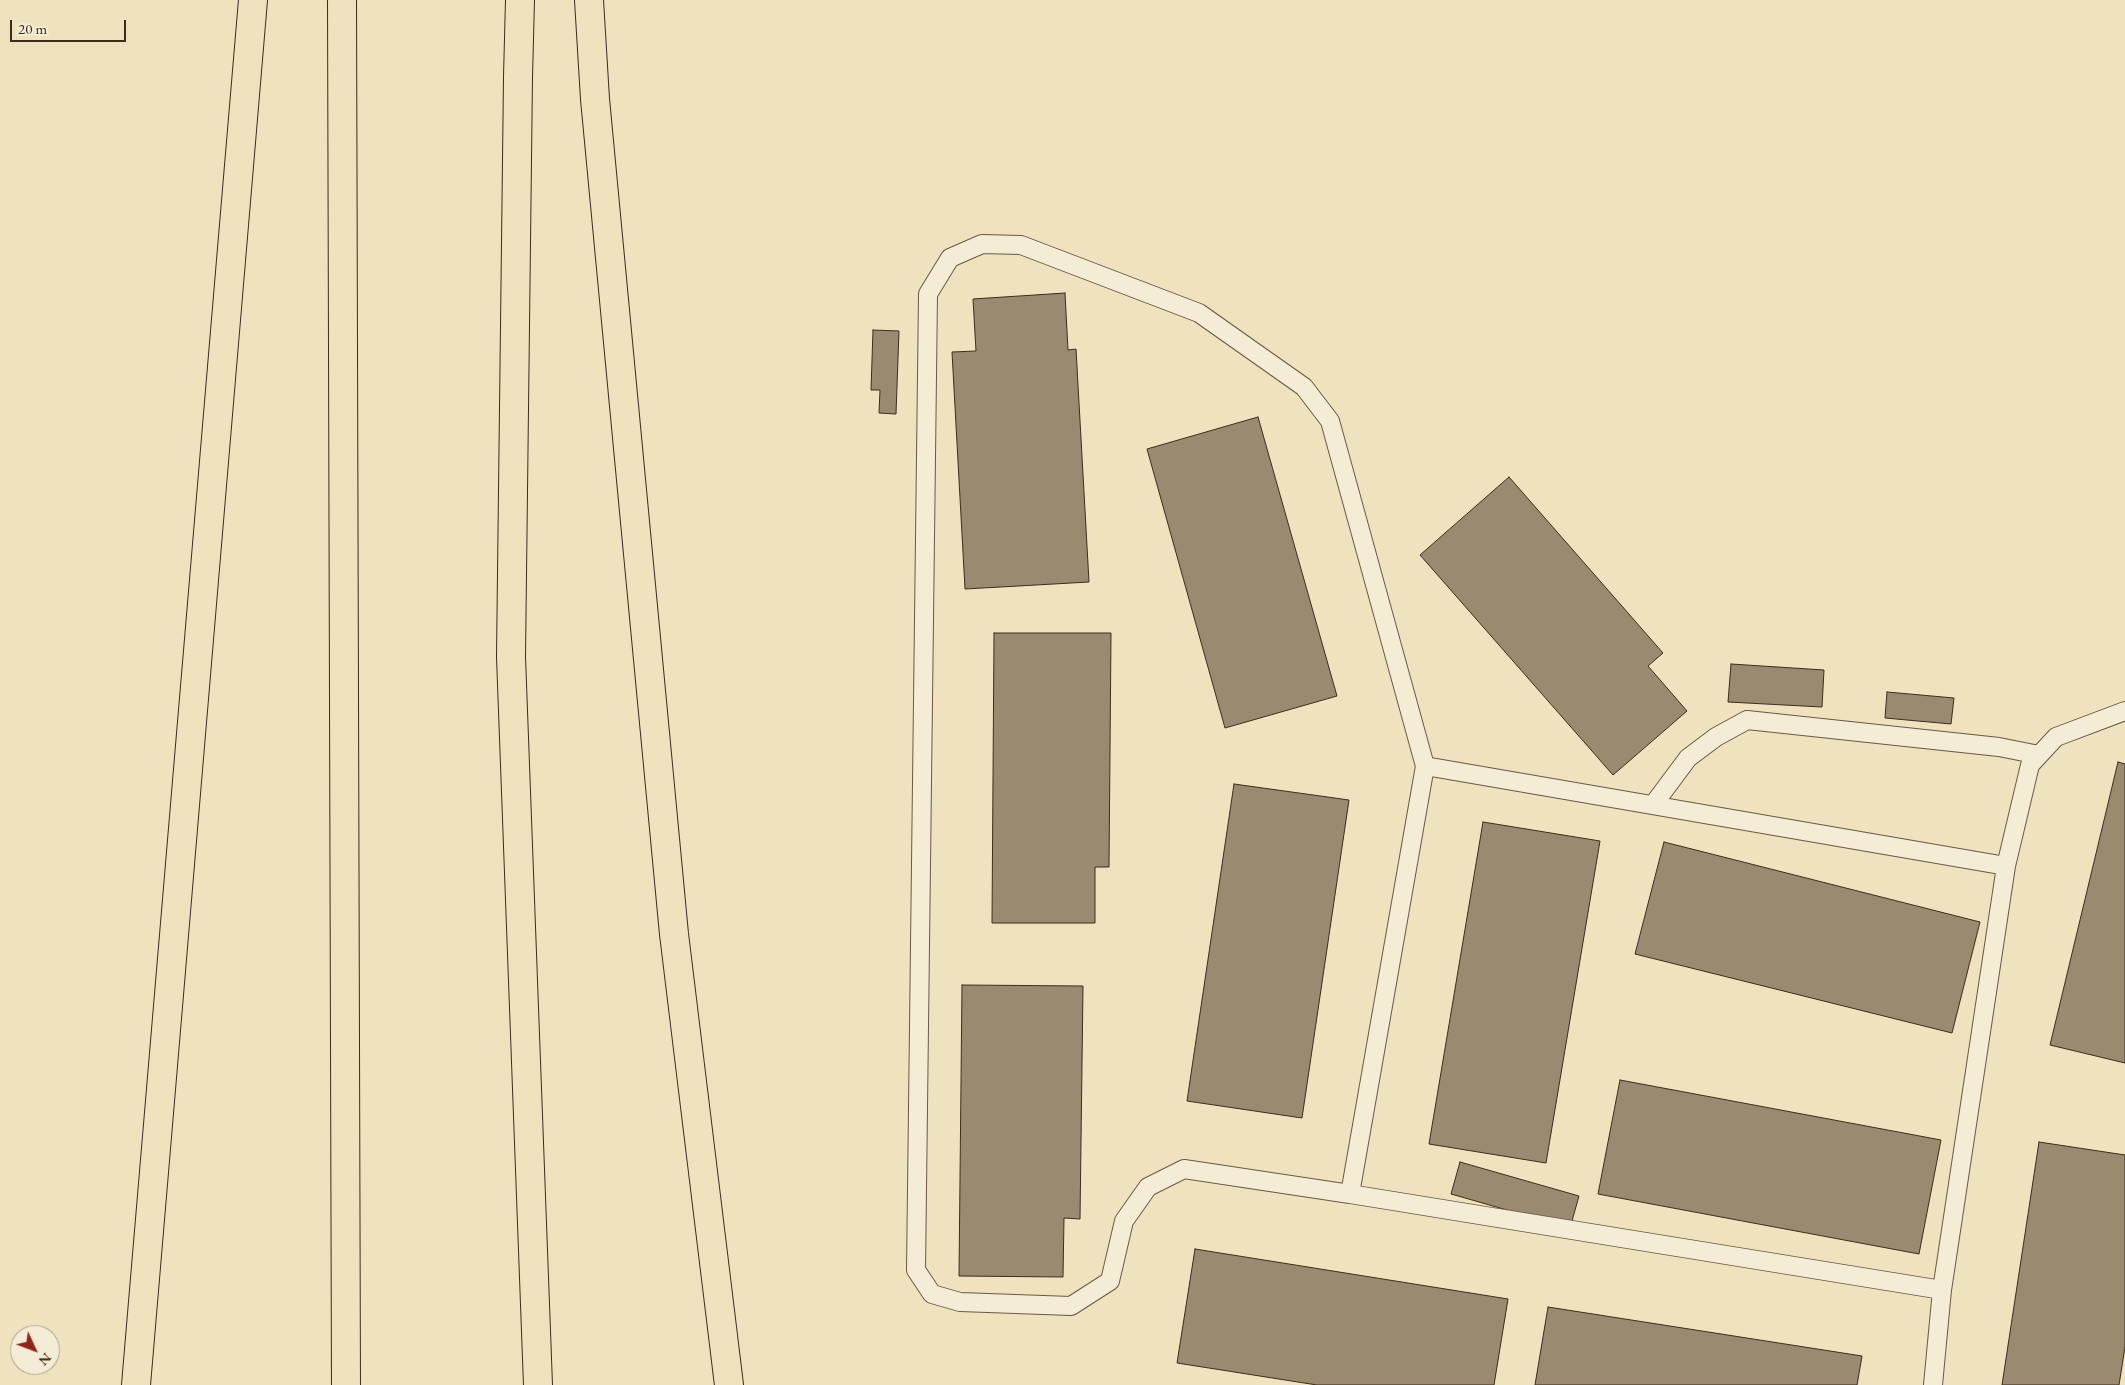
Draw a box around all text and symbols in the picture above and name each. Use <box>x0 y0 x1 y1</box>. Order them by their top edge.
scale bar <box>12 10 129 42</box>
text: 20 m <box>18 19 47 38</box>
north arrow <box>10 1325 60 1375</box>
text: N <box>35 1349 56 1370</box>

